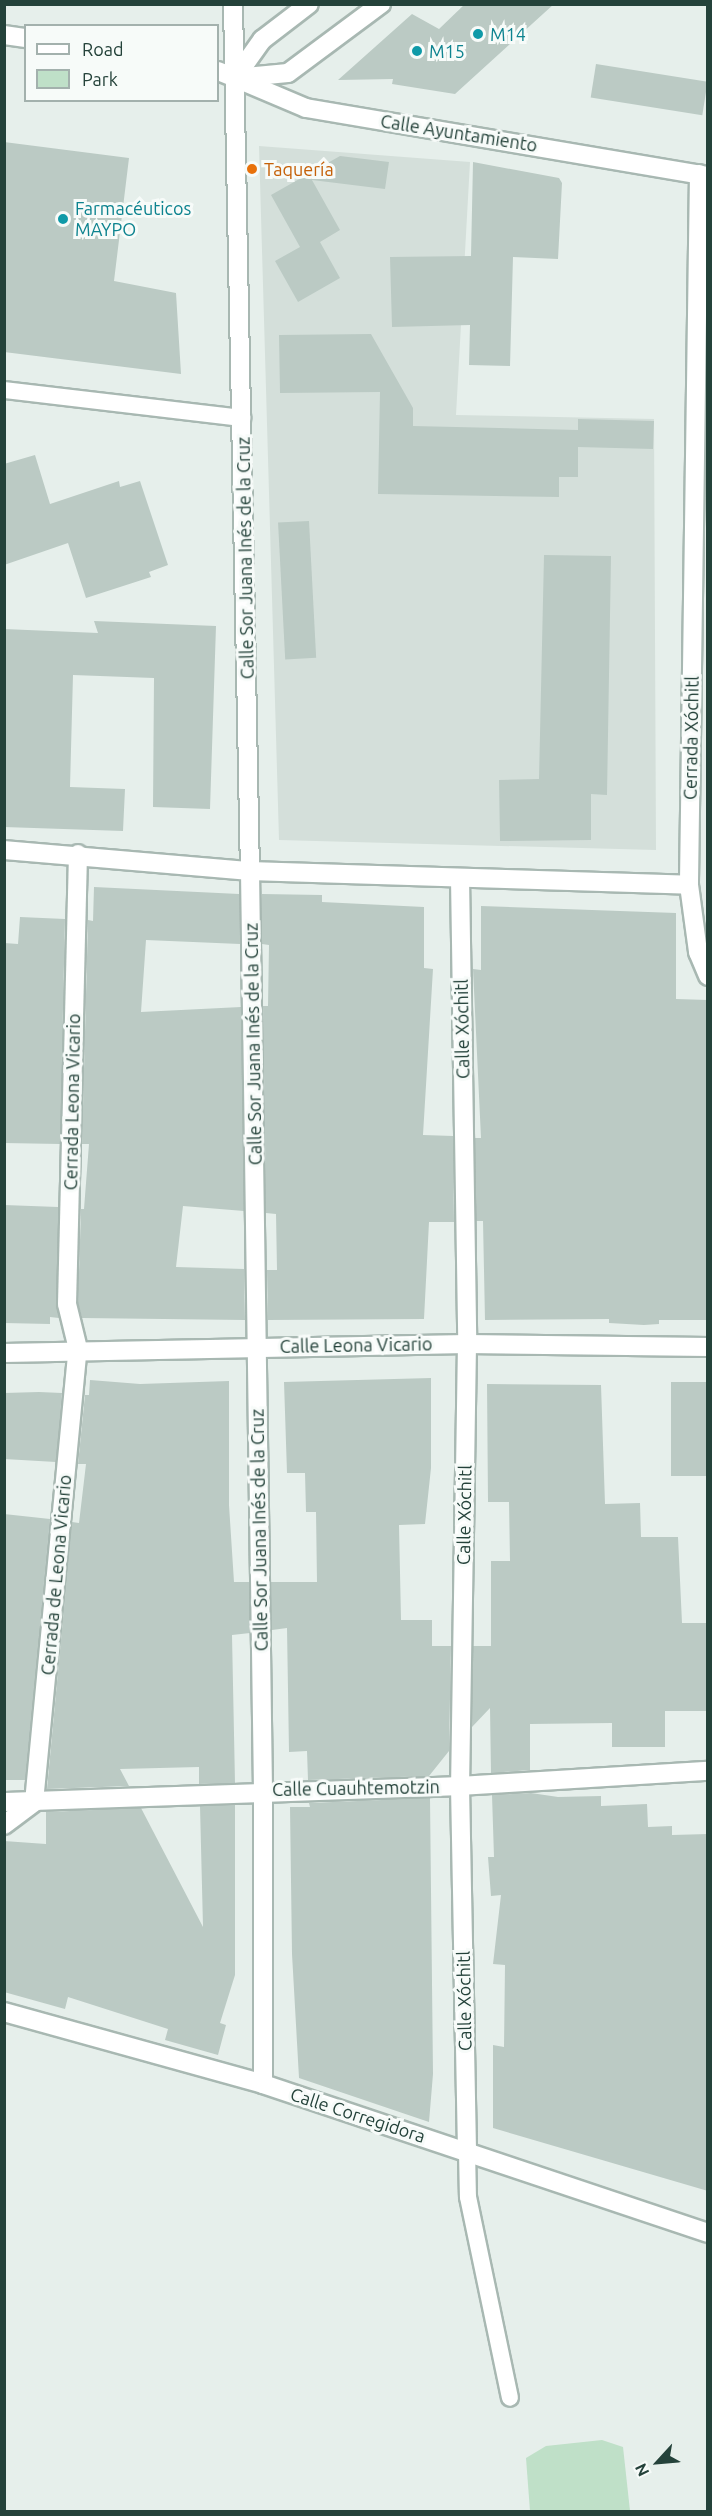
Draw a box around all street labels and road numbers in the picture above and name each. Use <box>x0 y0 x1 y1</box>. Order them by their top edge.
street label: Calle Ayuntamiento <box>379 110 539 156</box>
street label: Calle Sor Juana Inés de la Cruz <box>232 437 258 679</box>
street label: Cerrada Xóchitl <box>679 676 703 800</box>
street label: Calle Sor Juana Inés de la Cruz <box>240 923 266 1165</box>
street label: Calle Xóchitl <box>450 979 474 1079</box>
street label: Cerrada Leona Vicario <box>60 1013 84 1191</box>
street label: Calle Leona Vicario <box>279 1333 433 1357</box>
street label: Calle Sor Juana Inés de la Cruz <box>246 1409 272 1651</box>
street label: Calle Xóchitl <box>452 1465 476 1565</box>
street label: Cerrada de Leona Vicario <box>36 1474 76 1676</box>
street label: Calle Cuauhtemotzin <box>272 1776 440 1800</box>
street label: Calle Xóchitl <box>452 1951 476 2051</box>
street label: Calle Corregidora <box>288 2083 428 2147</box>

